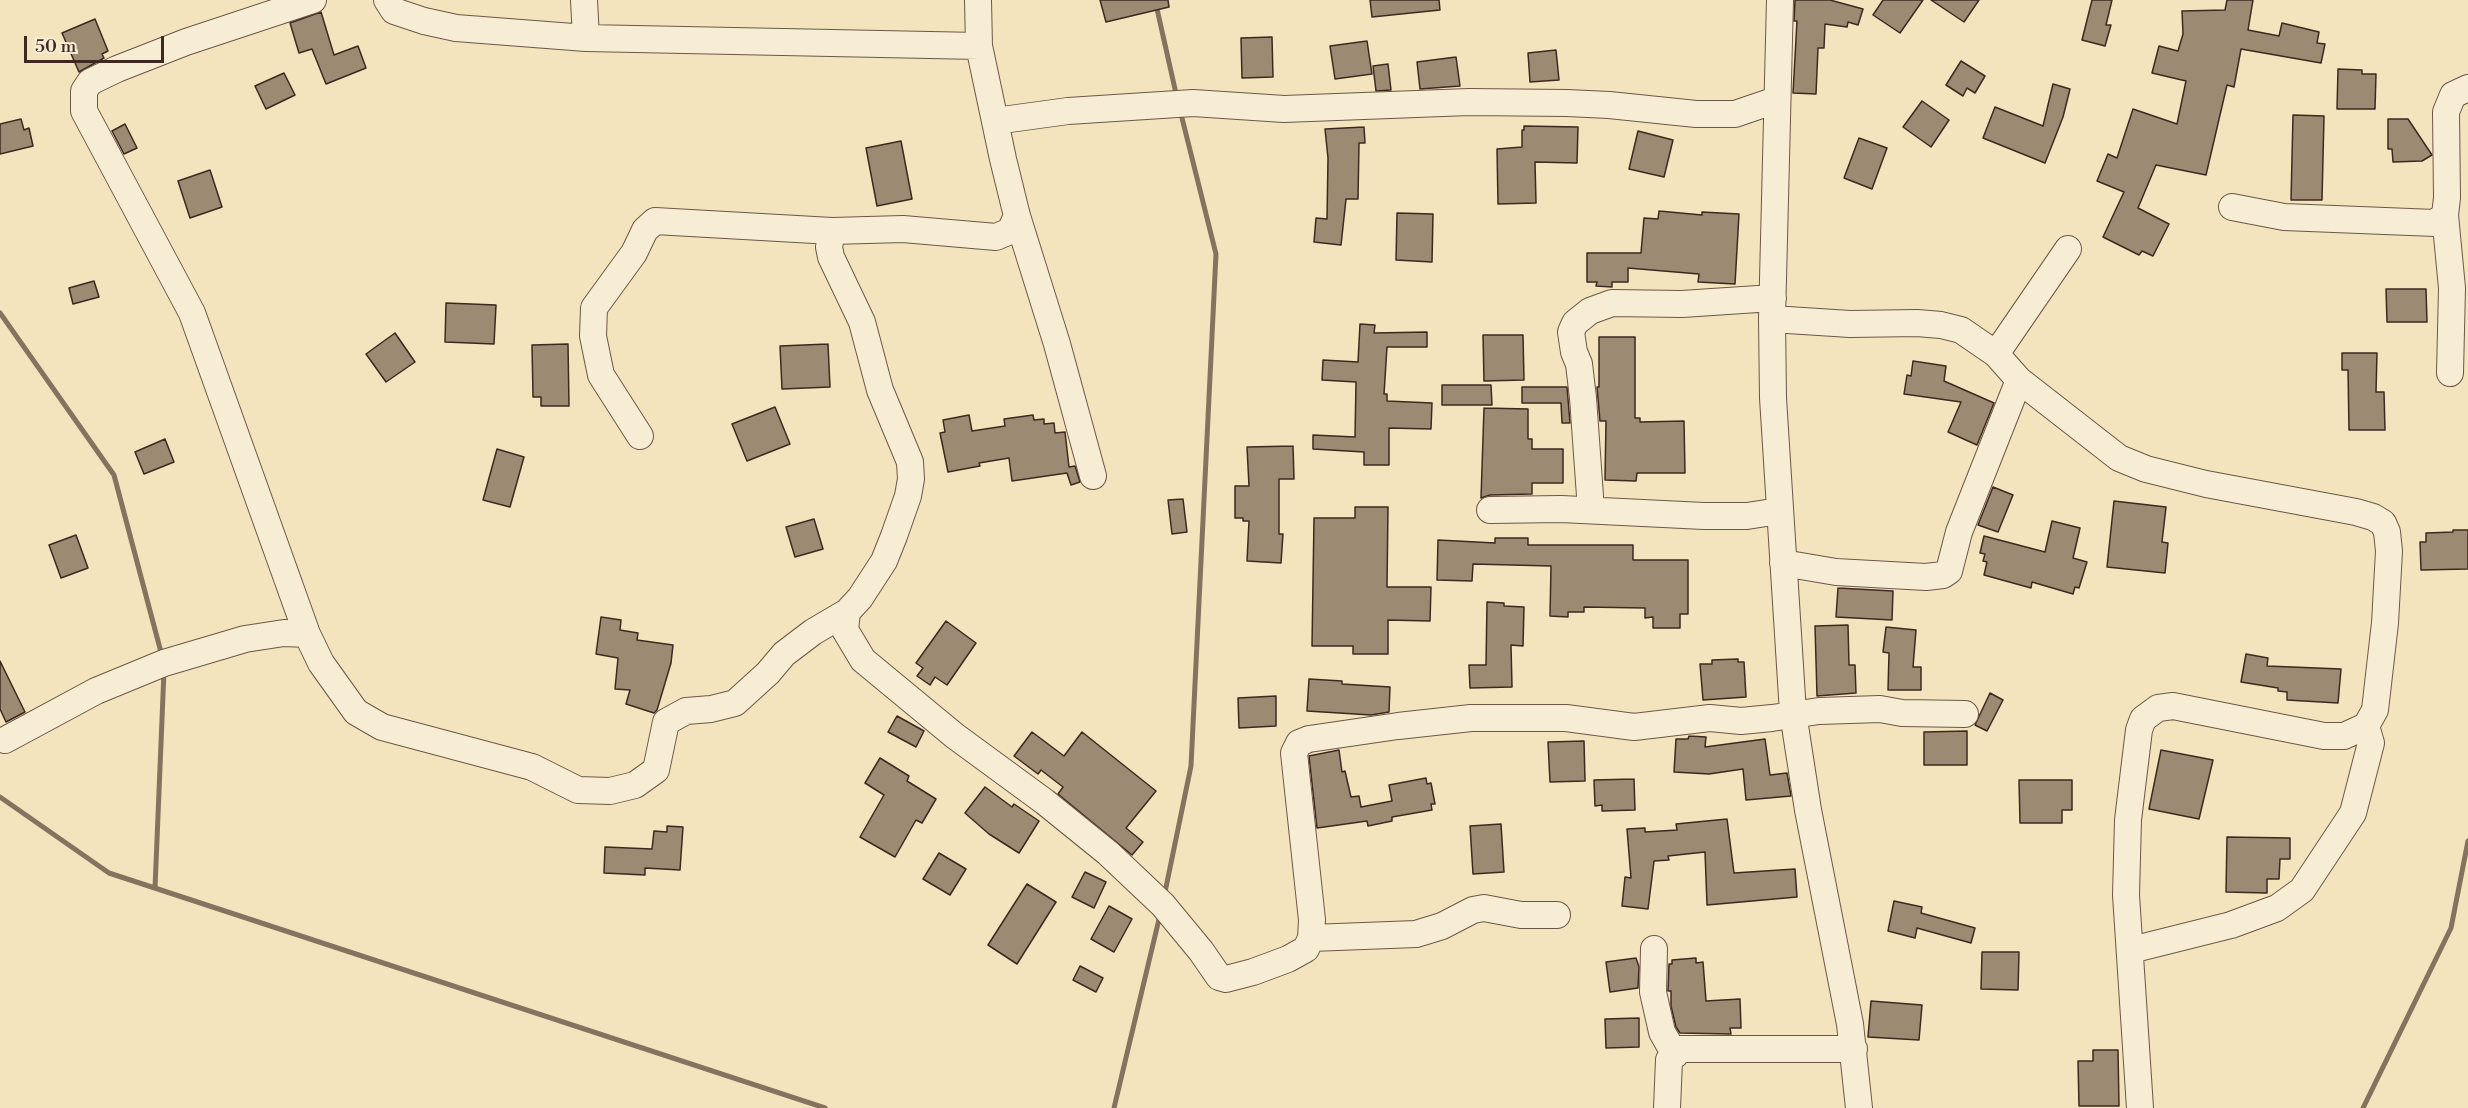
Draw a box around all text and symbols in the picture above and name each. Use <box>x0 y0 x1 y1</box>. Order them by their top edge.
scale bar <box>27 24 166 62</box>
text: 50 m <box>35 35 76 58</box>

